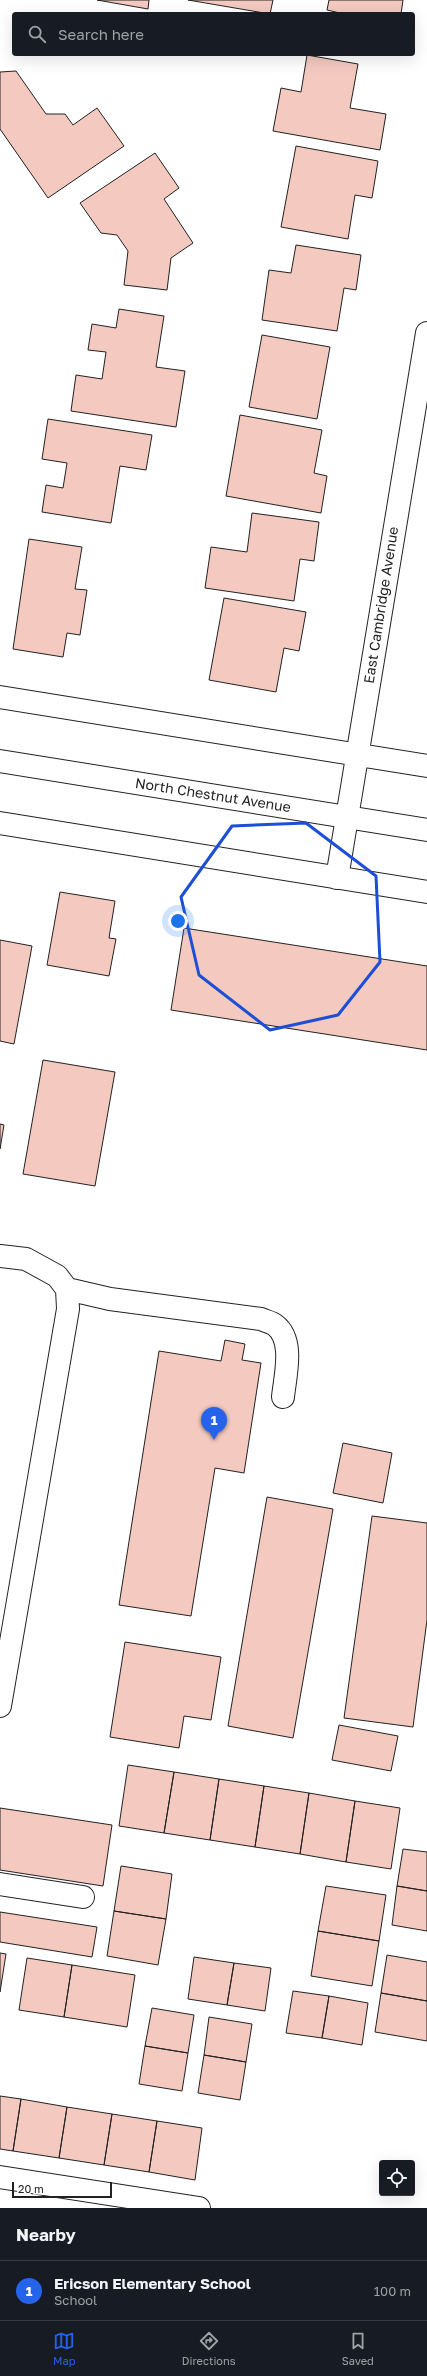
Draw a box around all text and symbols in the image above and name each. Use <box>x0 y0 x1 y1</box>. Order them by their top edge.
search box <box>12 12 415 56</box>
icon: search <box>26 23 48 45</box>
text: Search here <box>58 25 144 43</box>
street label: East Cambridge Avenue <box>360 525 401 685</box>
street label: North Chestnut Avenue <box>134 774 292 815</box>
your location <box>168 911 188 931</box>
pin: 1 <box>201 1407 227 1440</box>
map controls <box>379 2160 415 2196</box>
button: locate <box>379 2160 415 2196</box>
scale bar <box>12 2180 112 2199</box>
text: 20 m <box>18 2182 44 2195</box>
text: Nearby <box>16 2224 76 2245</box>
text: Ericson Elementary School <box>54 2274 251 2292</box>
text: 1 <box>26 2283 32 2299</box>
text: 100 m <box>374 2283 411 2299</box>
text: School <box>54 2292 97 2308</box>
tab: Map <box>53 2330 76 2367</box>
tab: Directions <box>182 2330 236 2367</box>
tab: Saved <box>342 2330 374 2367</box>

